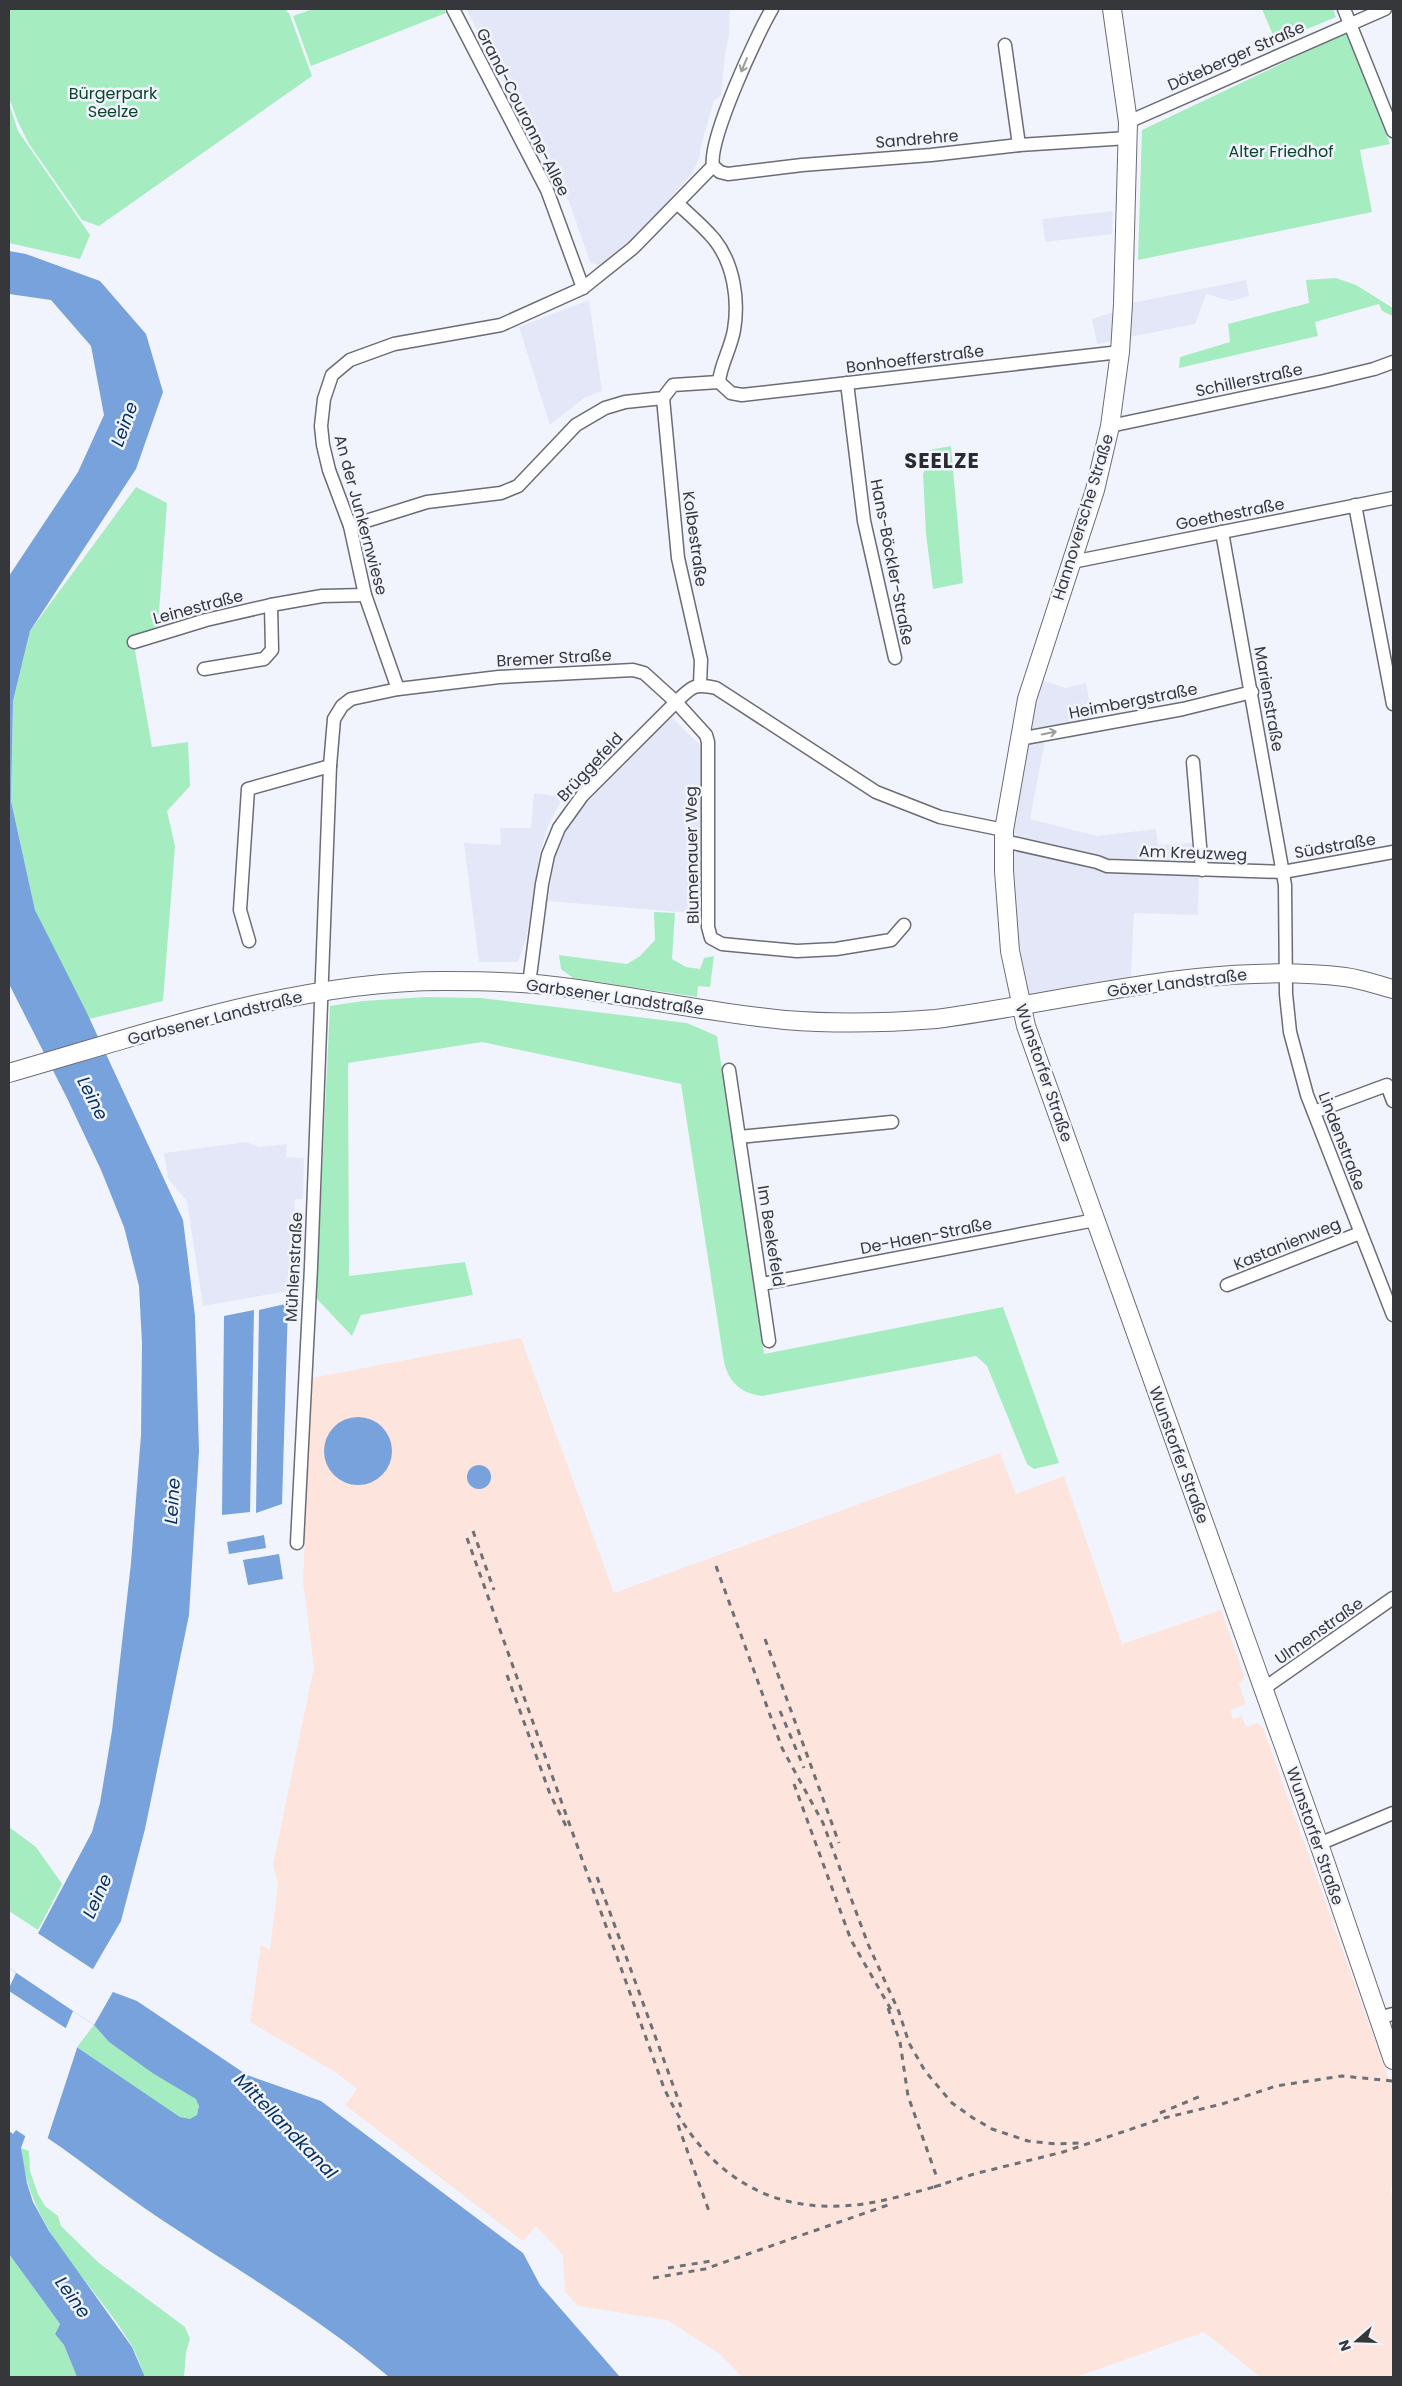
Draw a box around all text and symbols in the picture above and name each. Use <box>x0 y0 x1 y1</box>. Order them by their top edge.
street label: Döteberger Straße <box>1164 15 1308 97</box>
street label: Grand-Couronne-Allee <box>471 24 575 200</box>
one-way arrow <box>739 57 749 72</box>
park label: Bürgerpark Seelze <box>69 82 158 123</box>
street label: Sandrehre <box>875 124 960 154</box>
park label: Alter Friedhof <box>1228 140 1334 163</box>
street label: Bonhoefferstraße <box>845 339 985 379</box>
street label: Schillerstraße <box>1193 357 1305 403</box>
water label: Leine <box>104 398 144 450</box>
street label: Hannoversche Straße <box>1047 431 1119 603</box>
street label: An der Junkernwiese <box>329 432 393 598</box>
district label: SEELZE <box>904 446 980 475</box>
street label: Hans-Böckler-Straße <box>865 477 919 647</box>
street label: Kolbestraße <box>677 490 713 588</box>
street label: Goethestraße <box>1174 492 1286 536</box>
street label: Leinestraße <box>150 584 246 630</box>
street label: Bremer Straße <box>496 643 612 672</box>
street label: Marienstraße <box>1248 645 1290 753</box>
street label: Heimbergstraße <box>1067 677 1199 725</box>
street label: Brüggefeld <box>552 727 628 807</box>
one-way arrow <box>1041 728 1057 738</box>
street label: Blumenauer Weg <box>679 786 705 924</box>
street label: Südstraße <box>1293 828 1378 864</box>
street label: Am Kreuzweg <box>1138 840 1248 866</box>
street label: Göxer Landstraße <box>1106 963 1248 1003</box>
street label: Garbsener Landstraße <box>525 973 705 1021</box>
street label: Garbsener Landstraße <box>125 985 305 1051</box>
street label: Wunstorfer Straße <box>1010 1001 1078 1145</box>
water label: Leine <box>71 1072 115 1124</box>
street label: Lindenstraße <box>1313 1088 1371 1194</box>
street label: Im Beekefeld <box>752 1184 790 1288</box>
street label: Mühlenstraße <box>280 1211 308 1323</box>
street label: De-Haen-Straße <box>858 1212 994 1260</box>
street label: Kastanienweg <box>1230 1212 1344 1276</box>
street label: Wunstorfer Straße <box>1143 1383 1215 1527</box>
water label: Leine <box>158 1477 186 1525</box>
street label: Ulmenstraße <box>1270 1592 1368 1670</box>
street label: Wunstorfer Straße <box>1281 1764 1349 1908</box>
water label: Leine <box>76 1870 118 1922</box>
water label: Mittellandkanal <box>229 2068 343 2185</box>
water label: Leine <box>49 2271 97 2323</box>
north arrow <box>1332 2316 1382 2366</box>
text: N <box>1334 2337 1356 2354</box>

